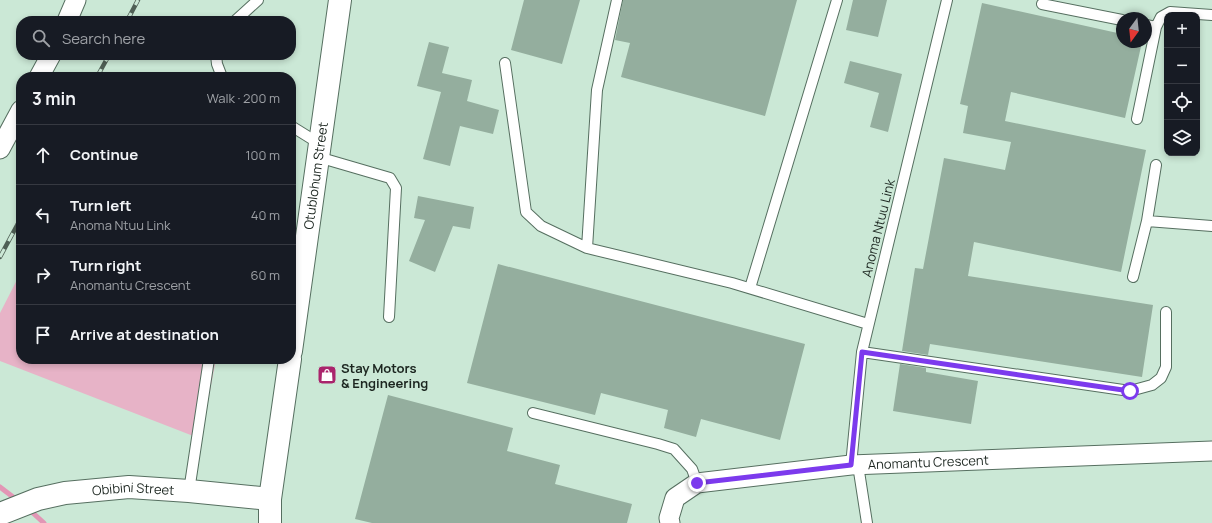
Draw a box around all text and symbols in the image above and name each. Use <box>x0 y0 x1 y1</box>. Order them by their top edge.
north arrow <box>1116 12 1152 48</box>
map controls <box>1164 12 1200 156</box>
button: + <box>1164 12 1200 48</box>
search box <box>16 16 296 60</box>
icon: search <box>30 27 52 49</box>
text: Search here <box>62 28 145 49</box>
button: − <box>1164 48 1200 84</box>
button: locate <box>1164 84 1200 120</box>
text: 3 min <box>32 87 76 110</box>
text: Walk · 200 m <box>207 89 280 107</box>
button: layers <box>1164 120 1200 156</box>
street label: Otublohum Street <box>299 121 332 231</box>
icon: ahead <box>32 144 54 166</box>
text: Continue <box>70 144 138 165</box>
text: 100 m <box>245 146 280 164</box>
street label: Anoma Ntuu Link <box>857 177 899 279</box>
text: Turn left <box>70 195 132 216</box>
icon: left <box>32 204 54 226</box>
text: 40 m <box>251 206 280 224</box>
text: Anoma Ntuu Link <box>70 216 170 234</box>
text: Turn right <box>70 255 141 276</box>
icon: right <box>32 264 54 286</box>
text: 60 m <box>250 266 280 284</box>
text: Anomantu Crescent <box>70 276 191 294</box>
icon: arrive <box>32 324 54 346</box>
text: Arrive at destination <box>70 324 219 345</box>
place label: Stay Motors & Engineering <box>341 359 428 392</box>
shop icon: Stay Motors & Engineering <box>316 364 338 386</box>
route start <box>1121 382 1139 400</box>
street label: Anomantu Crescent <box>868 451 989 473</box>
route end <box>688 474 706 492</box>
street label: Obibini Street <box>91 478 175 499</box>

